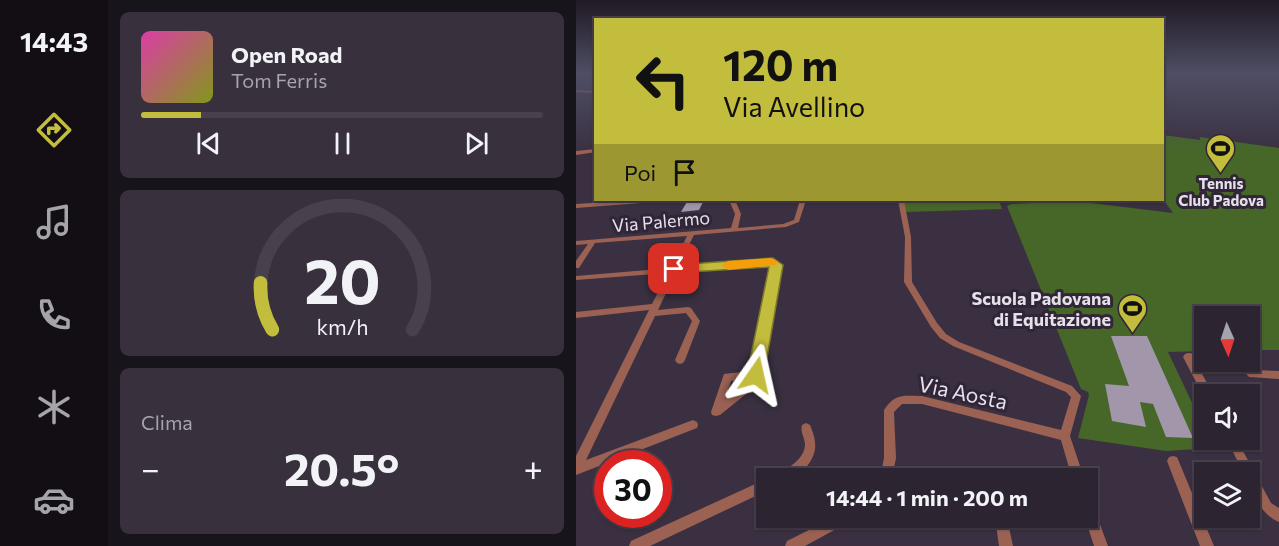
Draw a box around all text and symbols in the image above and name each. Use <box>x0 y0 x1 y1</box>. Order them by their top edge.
text: 14:43 <box>20 25 88 58</box>
text: 120 m <box>723 38 838 90</box>
text: Open Road <box>231 41 342 68</box>
icon: left <box>624 42 702 120</box>
text: Tom Ferris <box>231 68 327 92</box>
text: Via Avellino <box>723 90 865 123</box>
icon: directions <box>33 109 75 151</box>
icon: previous <box>192 127 225 160</box>
icon: pause <box>326 127 359 160</box>
icon: next <box>460 127 493 160</box>
sports icon: Tennis Club Padova <box>1205 132 1237 174</box>
icon: arrive <box>668 156 701 189</box>
text: Poi <box>624 159 656 186</box>
place label: Tennis Club Padova <box>1178 174 1264 209</box>
icon: music <box>33 201 75 243</box>
street label: Via Palermo <box>611 206 711 236</box>
text: 20 <box>304 241 380 317</box>
pin <box>648 243 699 294</box>
icon: arrive <box>657 252 690 285</box>
place label: Scuola Padovana di Equitazione <box>972 287 1111 330</box>
sports icon: Scuola Padovana di Equitazione <box>1116 292 1148 334</box>
icon: phone <box>33 294 75 336</box>
north arrow <box>1194 306 1260 372</box>
map controls <box>1194 306 1260 528</box>
text: km/h <box>316 313 368 339</box>
position arrow <box>724 343 788 407</box>
street label: Via Aosta <box>916 370 1010 414</box>
button: sound <box>1194 384 1260 450</box>
icon: climate <box>33 386 75 428</box>
text: Clima <box>141 410 193 434</box>
text: 20.5° <box>284 440 399 495</box>
text: − <box>141 447 160 488</box>
text: + <box>524 447 543 488</box>
speed limit sign: 30 <box>594 450 672 528</box>
button: layers <box>1194 462 1260 528</box>
icon: car <box>33 479 75 521</box>
text: 14:44 · 1 min · 200 m <box>826 484 1028 511</box>

